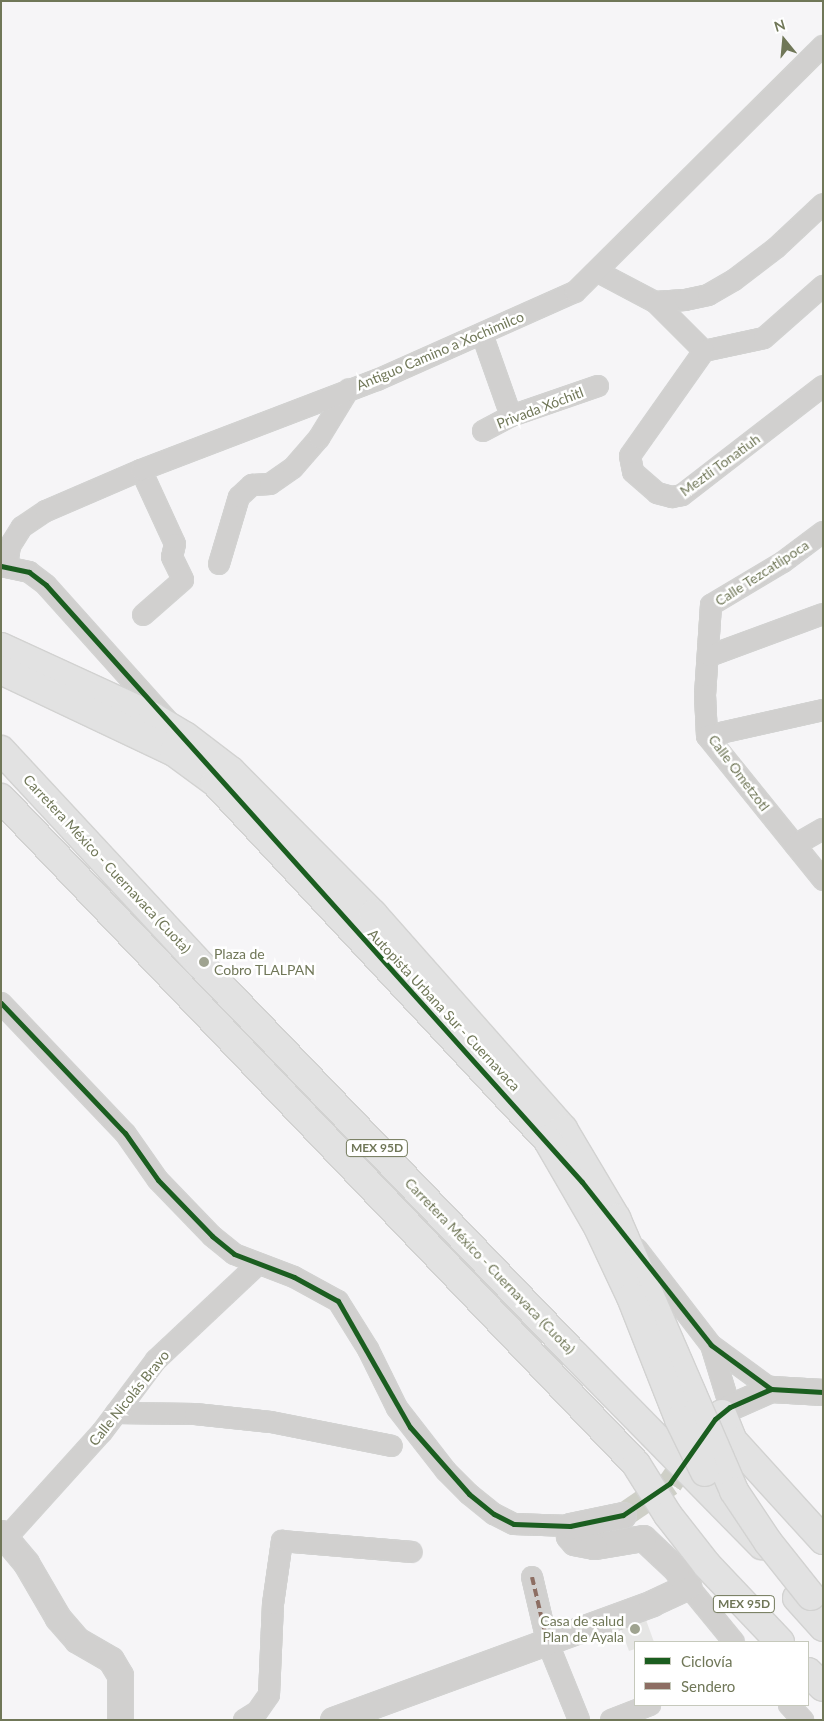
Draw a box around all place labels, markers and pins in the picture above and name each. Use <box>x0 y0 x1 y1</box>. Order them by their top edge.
place label: Plaza de Cobro TLALPAN <box>214 946 315 979</box>
marker: Plaza de Cobro TLALPAN <box>198 956 210 968</box>
place label: Casa de salud Plan de Ayala <box>540 1613 624 1645</box>
marker: Casa de salud Plan de Ayala <box>628 1622 642 1636</box>

